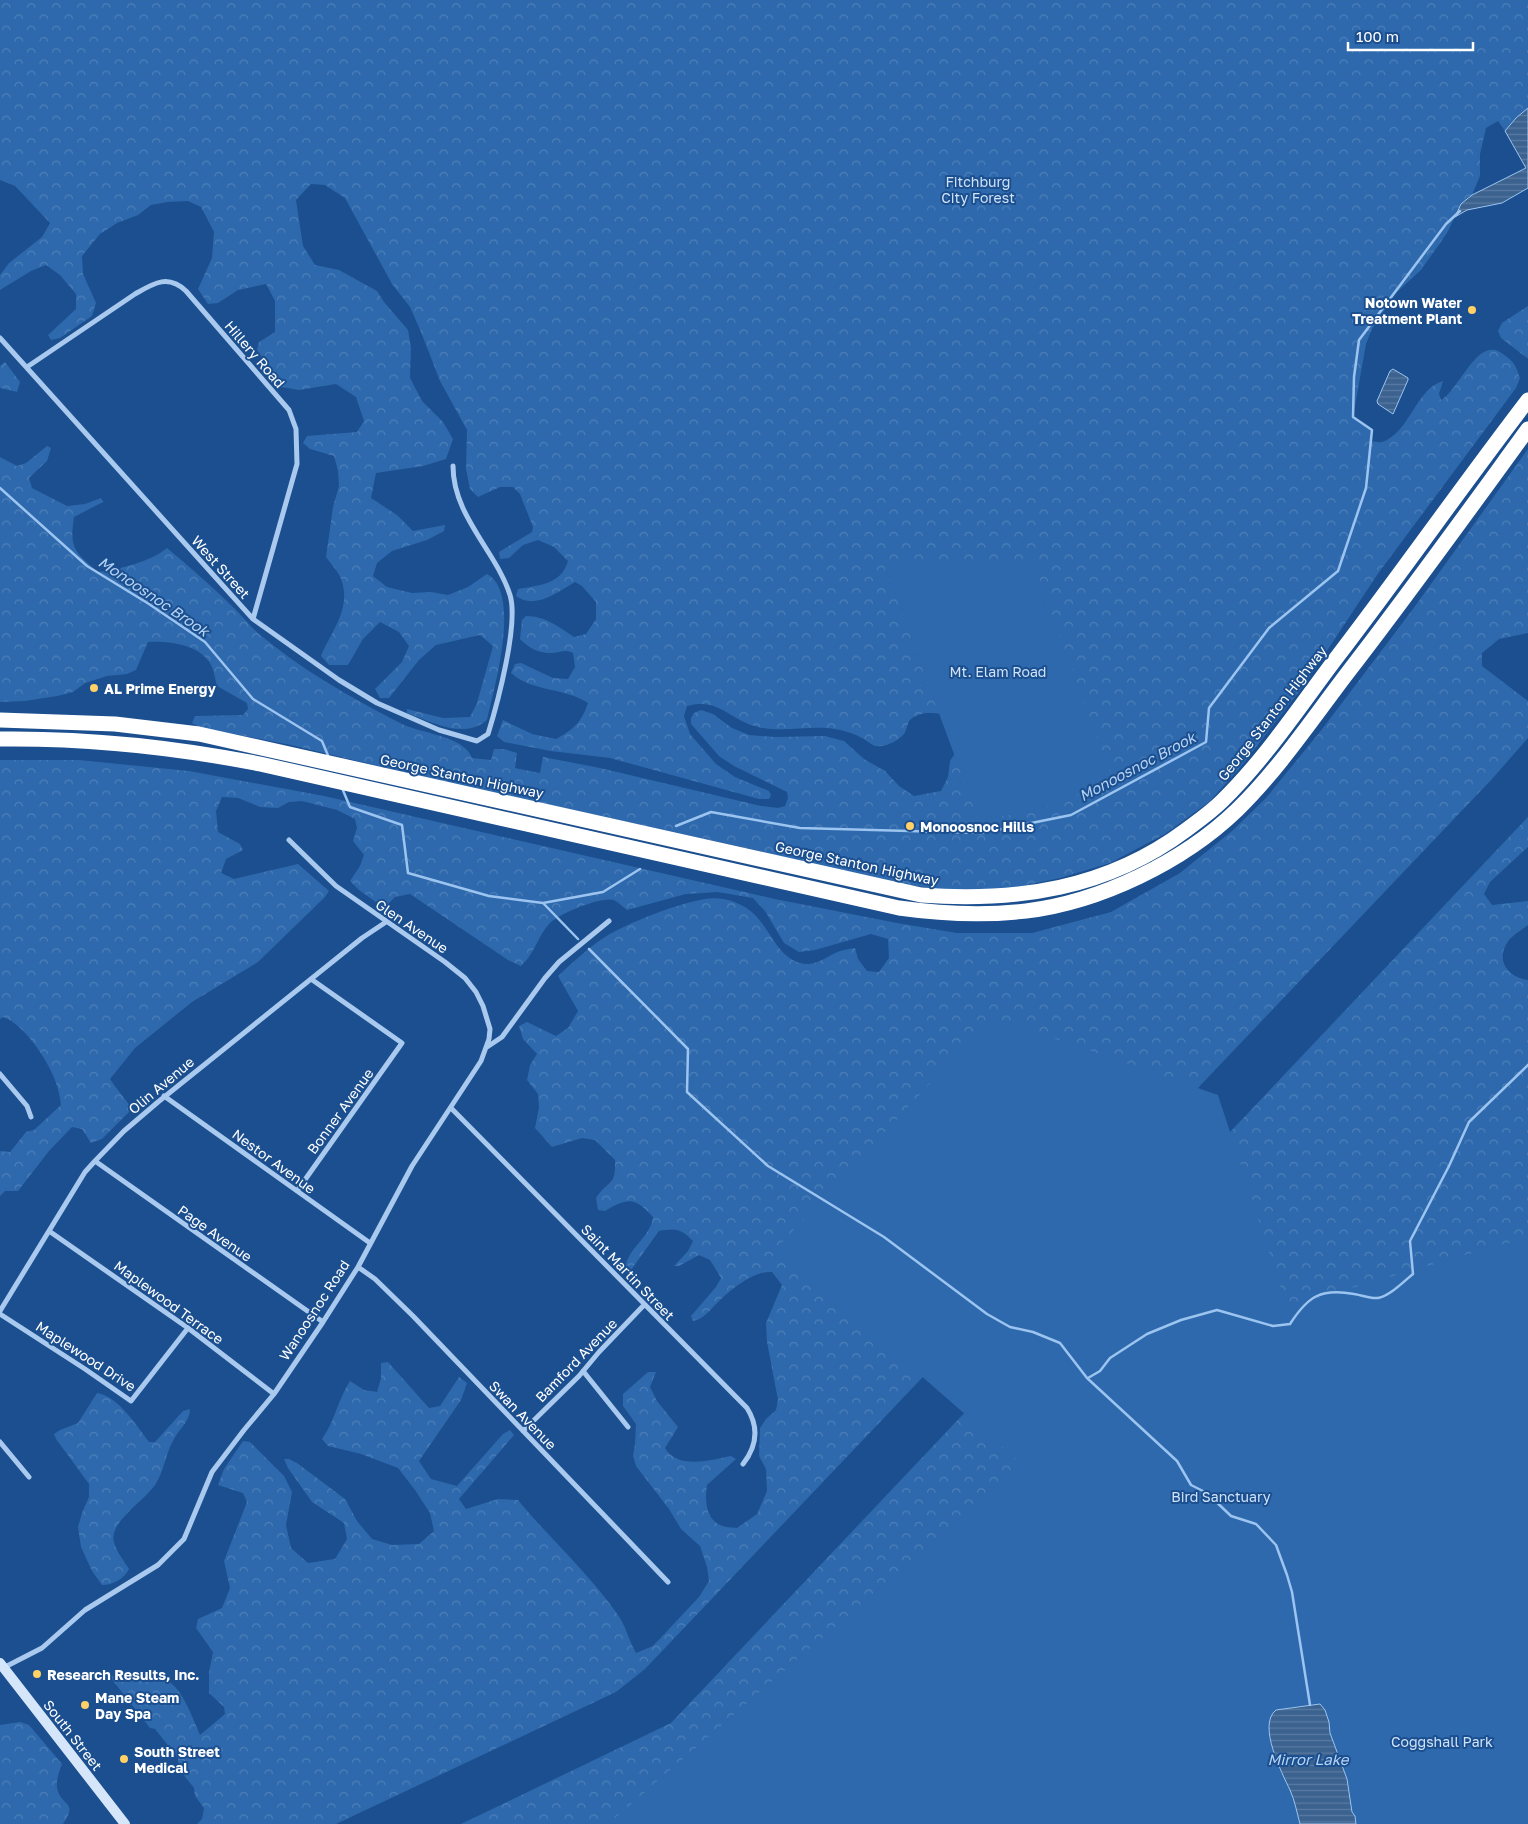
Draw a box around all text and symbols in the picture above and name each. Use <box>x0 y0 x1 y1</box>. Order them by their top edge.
scale bar <box>1348 20 1473 52</box>
text: 100 m <box>1356 27 1399 45</box>
park label: Fitchburg City Forest <box>941 173 1015 206</box>
place label: Notown Water Treatment Plant <box>1352 294 1463 327</box>
marker: Notown Water Treatment Plant <box>1466 304 1478 316</box>
street label: Hillery Road <box>221 317 289 391</box>
street label: West Street <box>188 532 254 602</box>
water label: Monoosnoc Brook <box>95 552 214 641</box>
street label: George Stanton Highway <box>1214 642 1330 784</box>
park label: Mt. Elam Road <box>950 663 1046 680</box>
place label: AL Prime Energy <box>104 680 216 697</box>
marker: AL Prime Energy <box>88 682 100 694</box>
water label: Monoosnoc Brook <box>1076 727 1200 804</box>
street label: George Stanton Highway <box>379 750 545 802</box>
place label: Monoosnoc Hills <box>920 818 1034 835</box>
marker: Monoosnoc Hills <box>904 820 916 832</box>
street label: George Stanton Highway <box>774 837 940 889</box>
street label: Glen Avenue <box>372 896 452 956</box>
street label: Olin Avenue <box>125 1053 197 1117</box>
street label: Bonner Avenue <box>303 1065 377 1157</box>
street label: Nestor Avenue <box>229 1125 319 1197</box>
street label: Page Avenue <box>175 1201 255 1265</box>
street label: Saint Martin Street <box>578 1220 678 1324</box>
street label: Maplewood Terrace <box>111 1257 227 1347</box>
street label: Wanoosnoc Road <box>275 1257 353 1363</box>
street label: Bamford Avenue <box>532 1315 620 1405</box>
street label: Maplewood Drive <box>33 1317 139 1395</box>
street label: Swan Avenue <box>486 1377 560 1453</box>
park label: Bird Sanctuary <box>1171 1488 1271 1505</box>
place label: Research Results, Inc. <box>47 1666 200 1683</box>
marker: Research Results, Inc. <box>31 1668 43 1680</box>
place label: Mane Steam Day Spa <box>95 1689 179 1722</box>
street label: South Street <box>40 1696 106 1774</box>
marker: Mane Steam Day Spa <box>79 1699 91 1711</box>
park label: Coggshall Park <box>1391 1733 1493 1750</box>
place label: South Street Medical <box>134 1743 220 1776</box>
water label: Mirror Lake <box>1267 1750 1350 1768</box>
marker: South Street Medical <box>118 1753 130 1765</box>

